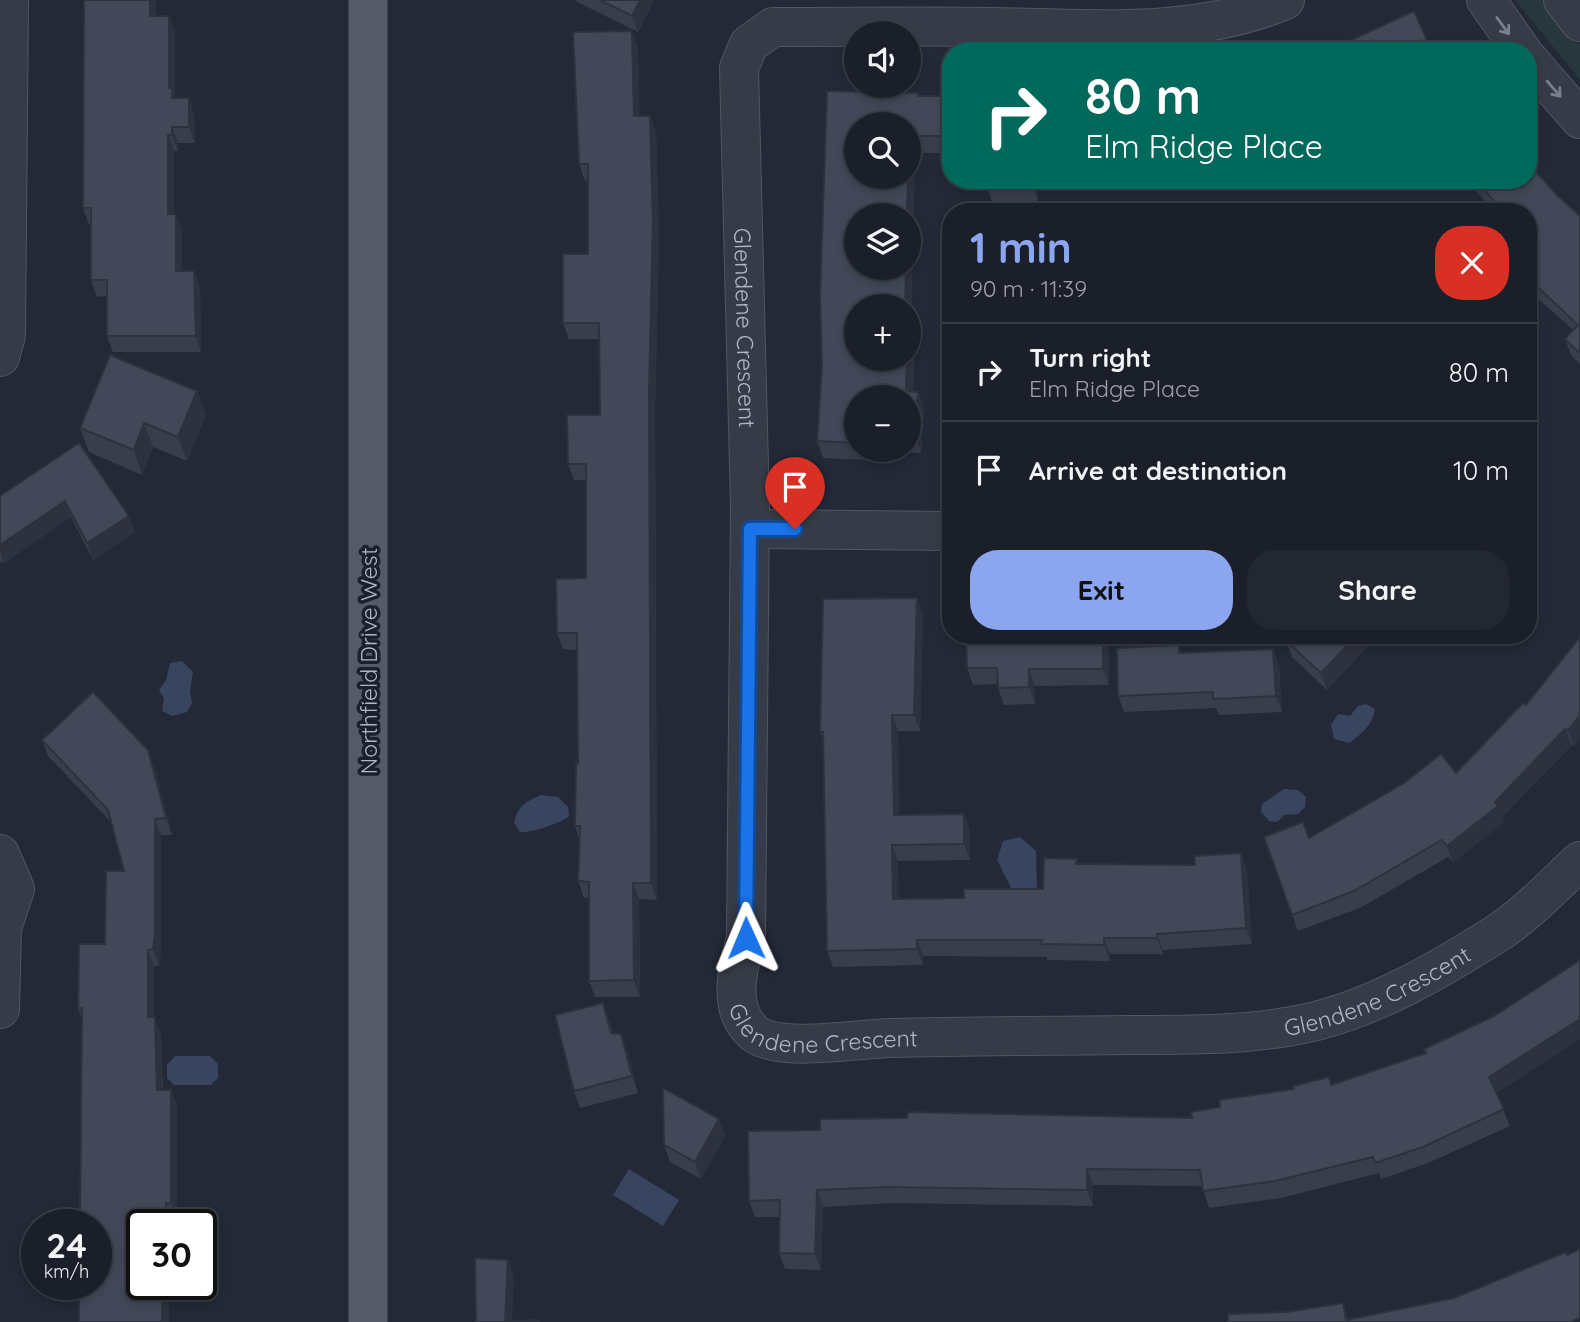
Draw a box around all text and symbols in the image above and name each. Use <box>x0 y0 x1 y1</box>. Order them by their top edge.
one-way arrow <box>1496 16 1510 35</box>
map controls <box>844 21 921 462</box>
button: sound <box>844 21 921 98</box>
text: 80 m <box>1085 65 1201 126</box>
icon: right <box>970 70 1061 161</box>
one-way arrow <box>1546 80 1562 98</box>
button: search <box>844 112 921 189</box>
text: Elm Ridge Place <box>1085 126 1323 166</box>
button: layers <box>844 203 921 280</box>
text: 1 min <box>970 221 1072 274</box>
button: close <box>1435 226 1509 300</box>
street label: Glendene Crescent <box>729 227 763 428</box>
text: 90 m · 11:39 <box>970 274 1087 303</box>
button: + <box>844 294 921 371</box>
text: Turn right <box>1029 341 1151 374</box>
icon: right <box>970 353 1008 391</box>
text: 80 m <box>1449 356 1509 389</box>
text: Elm Ridge Place <box>1029 374 1200 403</box>
button: − <box>844 385 921 462</box>
icon: arrive <box>970 451 1008 489</box>
text: Arrive at destination <box>1029 454 1287 487</box>
text: 10 m <box>1453 454 1509 487</box>
pin <box>765 457 825 529</box>
icon: arrive <box>776 468 814 506</box>
street label: Northfield Drive West <box>354 547 383 774</box>
button: Exit <box>970 550 1233 630</box>
button: Share <box>1247 550 1509 630</box>
position arrow <box>709 901 783 975</box>
street label: Glendene Crescent <box>1282 939 1476 1042</box>
street label: Glendene Crescent <box>723 999 918 1058</box>
speed limit sign: 30 <box>126 1209 217 1300</box>
text: 24 <box>46 1223 87 1267</box>
text: km/h <box>44 1260 89 1283</box>

